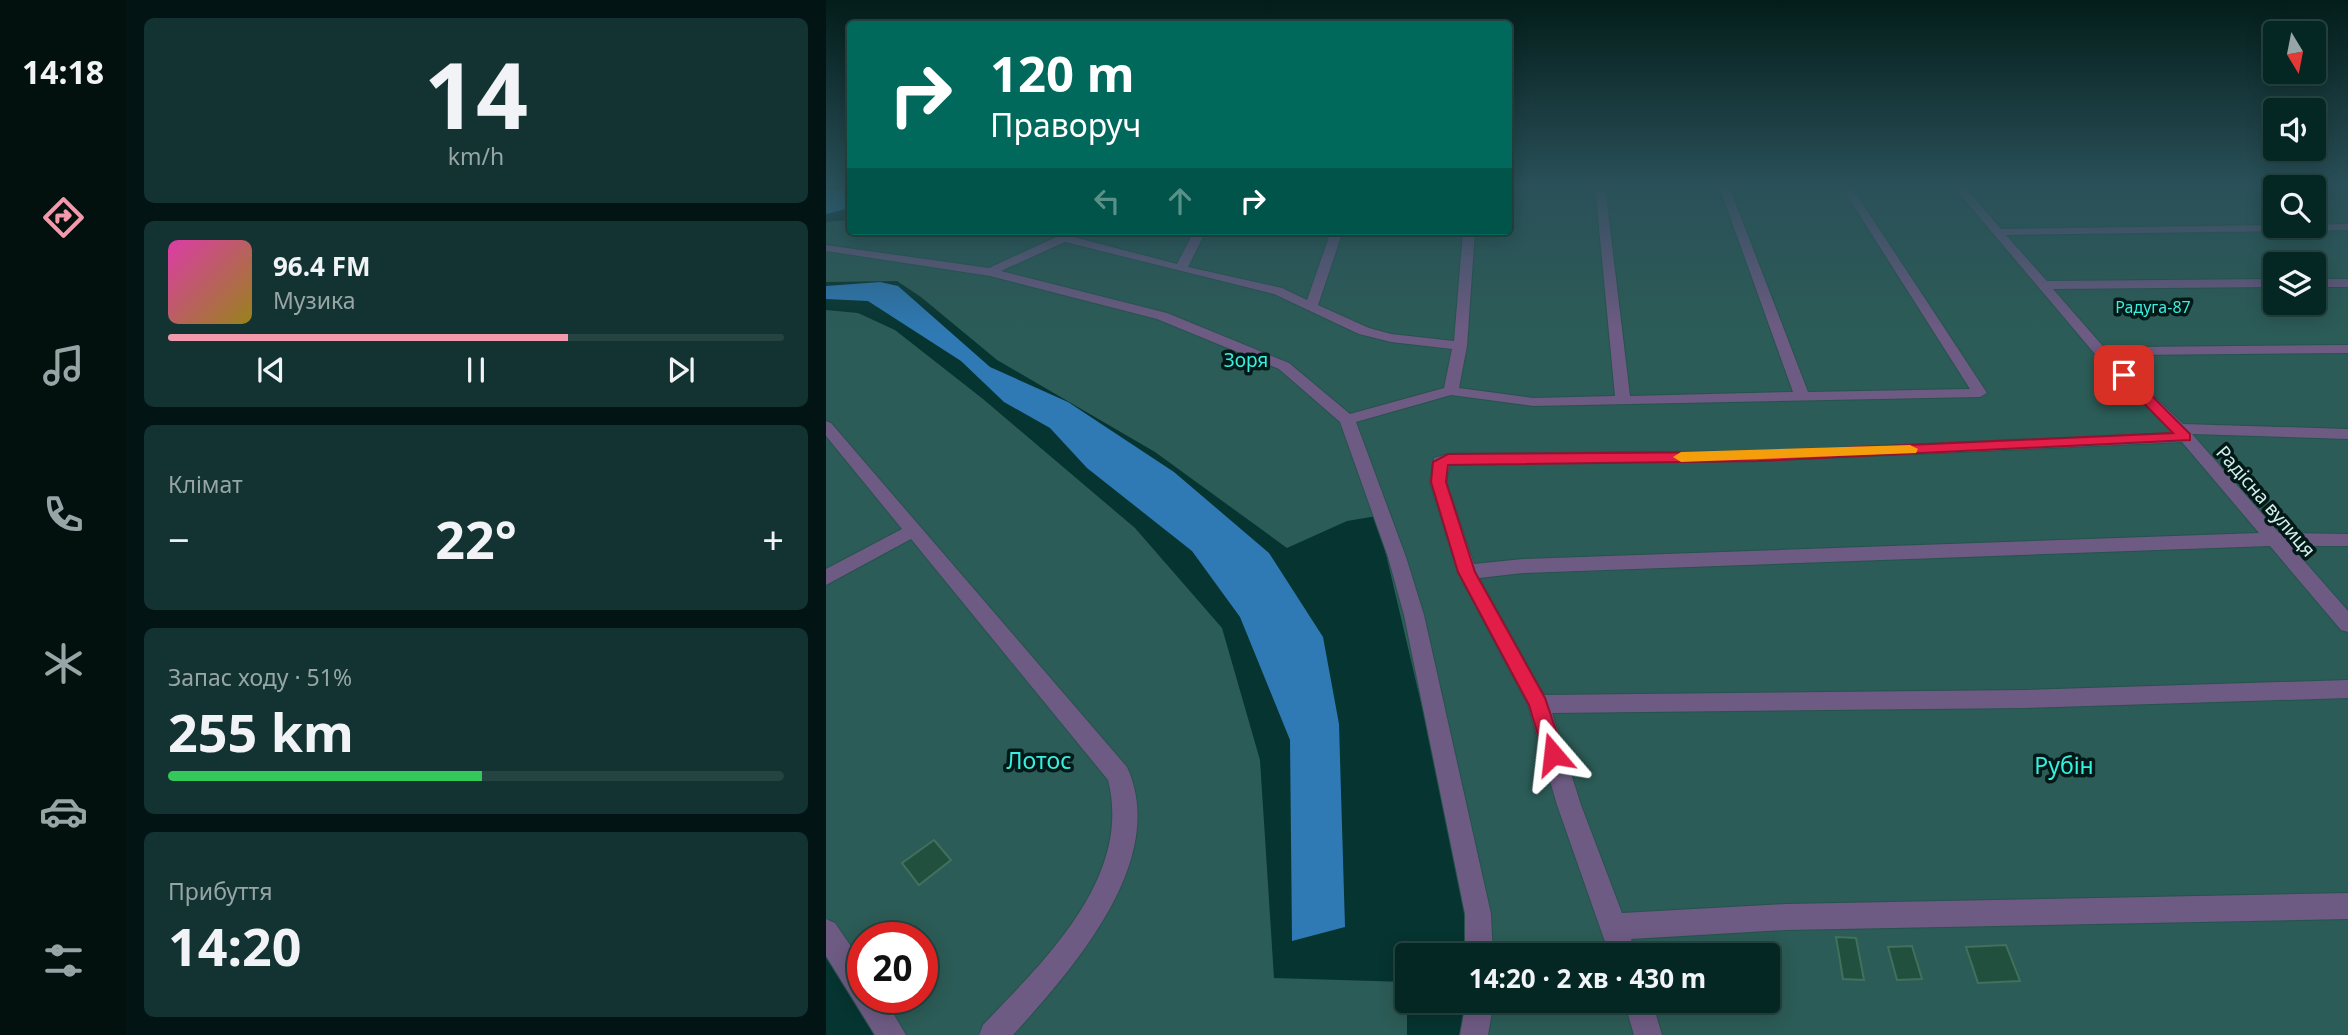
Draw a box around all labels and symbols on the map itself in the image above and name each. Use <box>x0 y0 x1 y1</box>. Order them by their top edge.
north arrow <box>2263 21 2326 84</box>
park label: Радуга-87 <box>2115 296 2191 318</box>
pin <box>2094 345 2154 405</box>
park label: Зоря <box>1224 347 1268 373</box>
street label: Радісна вулиця <box>2210 440 2322 562</box>
position arrow <box>1516 717 1590 791</box>
park label: Лотос <box>1007 744 1071 776</box>
park label: Рубін <box>2034 749 2094 781</box>
speed limit sign: 20 <box>847 922 938 1013</box>

